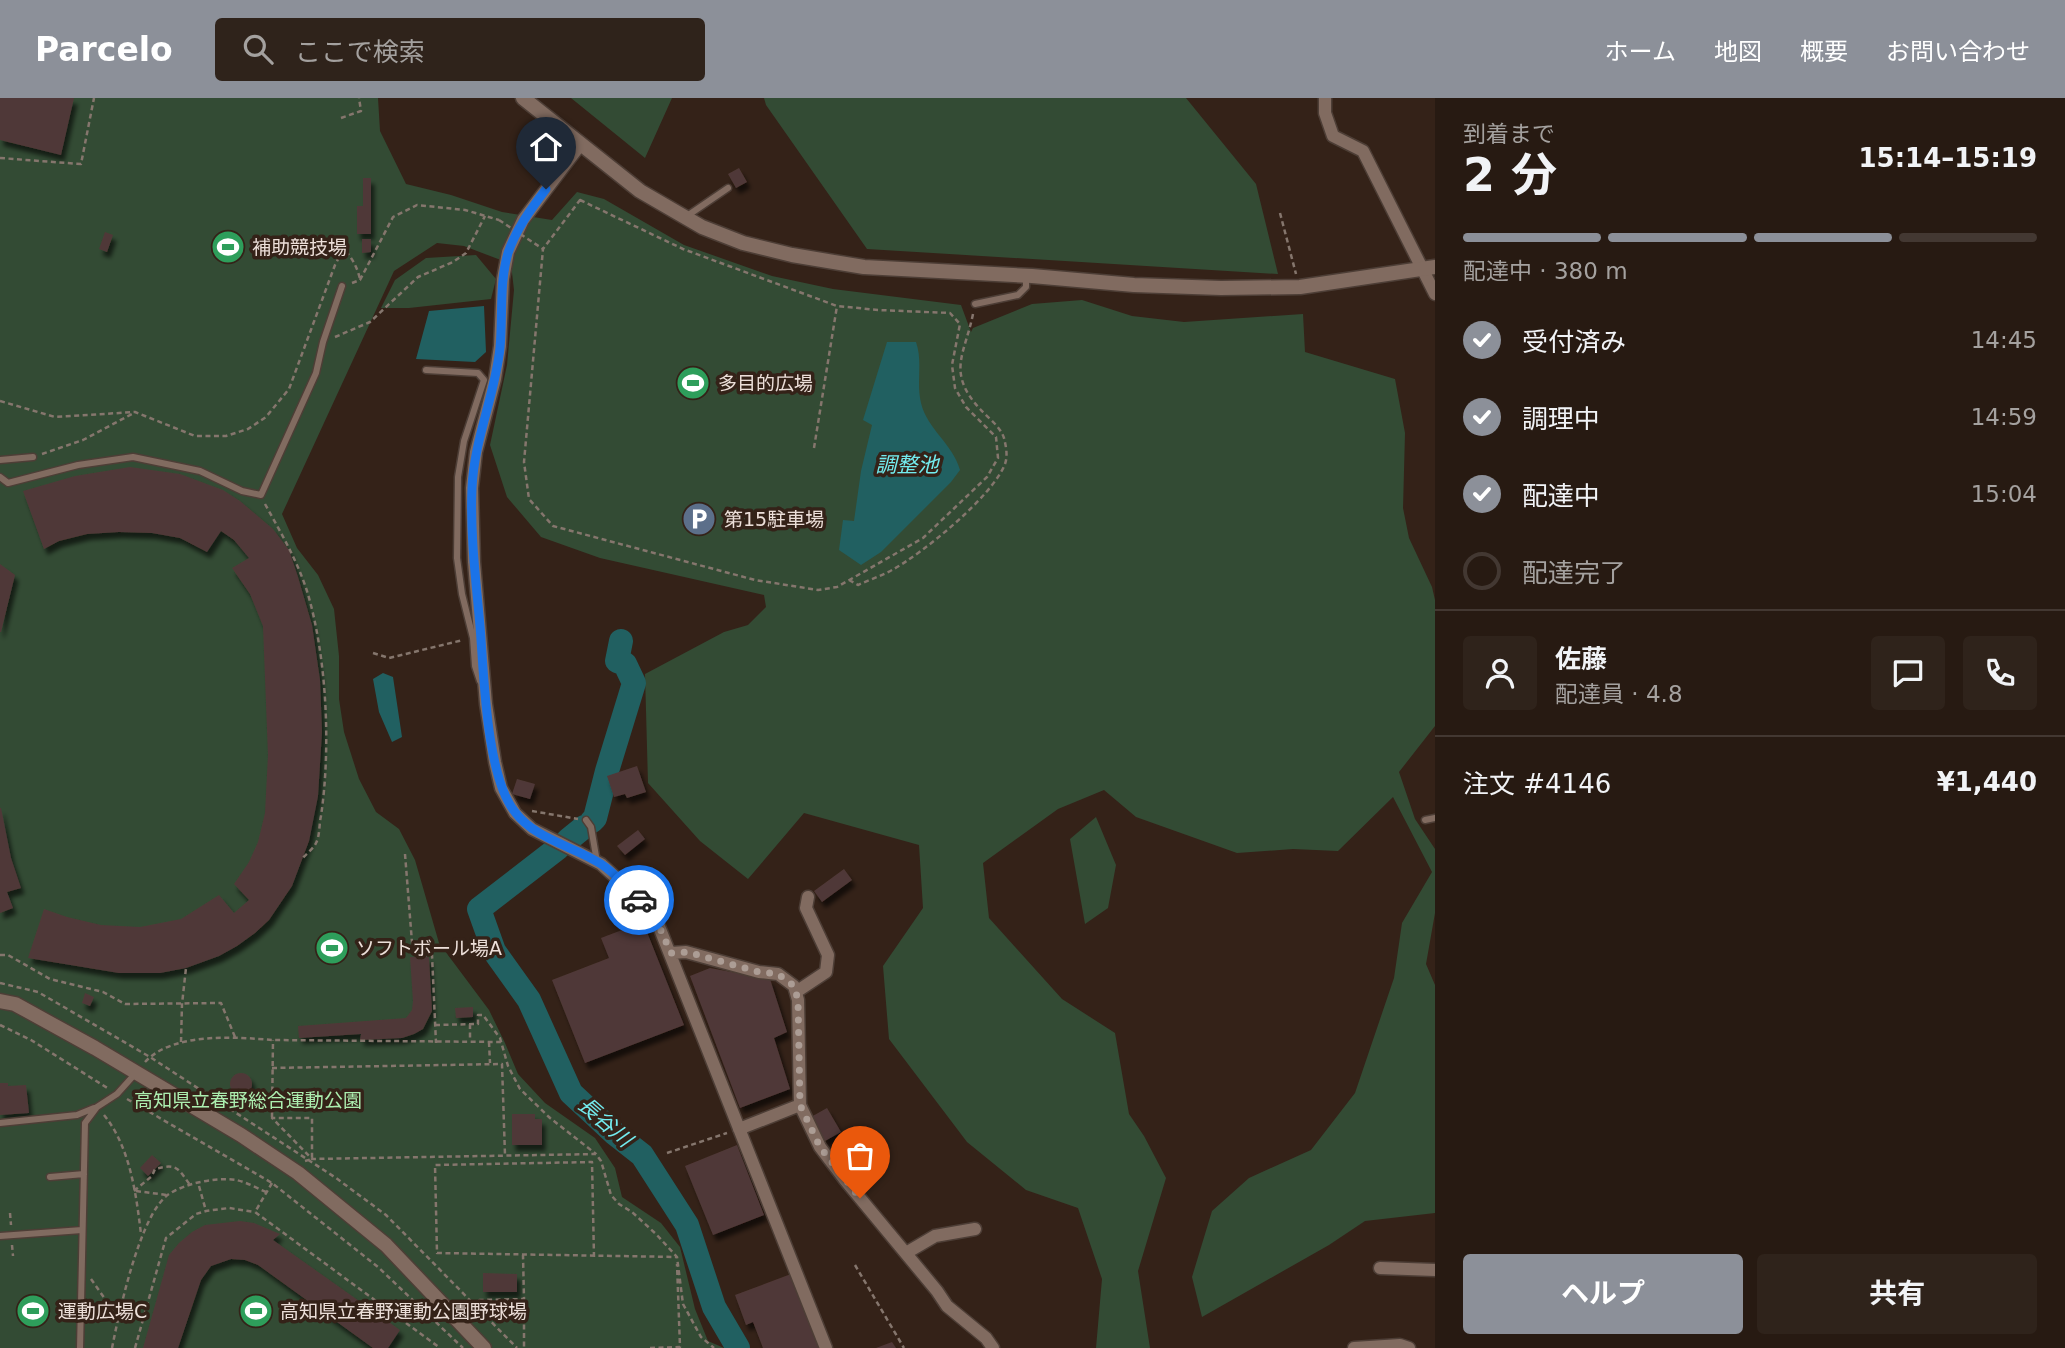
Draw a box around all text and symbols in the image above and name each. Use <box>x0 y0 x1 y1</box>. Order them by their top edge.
search box <box>215 18 705 81</box>
text: Parcelo <box>35 30 173 69</box>
icon: search <box>239 30 277 68</box>
text: ここで検索 <box>295 37 425 67</box>
text: ホーム <box>1605 38 1676 66</box>
text: 地図 <box>1714 38 1762 66</box>
text: 概要 <box>1800 38 1848 66</box>
text: お問い合わせ <box>1886 38 2030 66</box>
pin <box>516 117 576 189</box>
text: 到着まで <box>1463 121 1555 147</box>
icon: home <box>527 128 565 166</box>
text: 15:14–15:19 <box>1858 143 2037 173</box>
text: 2 分 <box>1463 148 1557 202</box>
sports icon: 補助競技場 <box>209 228 247 266</box>
place label: 補助競技場 <box>252 236 347 258</box>
text: 配達中 · 380 m <box>1463 258 1628 284</box>
icon: check <box>1463 321 1501 359</box>
text: 受付済み <box>1522 327 1626 357</box>
text: 14:45 <box>1971 327 2037 353</box>
sports icon: 多目的広場 <box>674 364 712 402</box>
place label: 多目的広場 <box>718 372 813 394</box>
icon: check <box>1463 398 1501 436</box>
text: 調理中 <box>1522 404 1600 434</box>
text: 14:59 <box>1971 404 2037 430</box>
water label: 調整池 <box>876 453 940 477</box>
icon: check <box>1463 475 1501 513</box>
text: 配達中 <box>1522 481 1600 511</box>
text: 15:04 <box>1971 481 2037 507</box>
parking icon: 第15駐車場 <box>680 500 718 538</box>
place label: 第15駐車場 <box>724 508 824 530</box>
text: 配達完了 <box>1522 558 1626 588</box>
button: person <box>1463 636 1537 710</box>
button: chat <box>1871 636 1945 710</box>
button: phone <box>1963 636 2037 710</box>
text: 佐藤 <box>1555 644 1607 674</box>
text: 配達員 · 4.8 <box>1555 681 1683 707</box>
text: ¥1,440 <box>1937 767 2037 797</box>
text: 注文 #4146 <box>1463 769 1611 799</box>
courier <box>604 865 674 935</box>
icon: car <box>620 881 658 919</box>
sports icon: ソフトボール場A <box>313 929 351 967</box>
place label: ソフトボール場A <box>356 937 502 959</box>
park label: 高知県立春野総合運動公園 <box>134 1089 362 1111</box>
water label: 長谷川 <box>573 1092 638 1153</box>
pin <box>830 1126 890 1198</box>
icon: bag <box>841 1137 879 1175</box>
button: ヘルプ <box>1463 1254 1743 1334</box>
button: 共有 <box>1757 1254 2037 1334</box>
sports icon: 運動広場C <box>14 1292 52 1330</box>
sports icon: 高知県立春野運動公園野球場 <box>237 1292 275 1330</box>
place label: 運動広場C <box>58 1300 147 1322</box>
place label: 高知県立春野運動公園野球場 <box>280 1300 527 1322</box>

